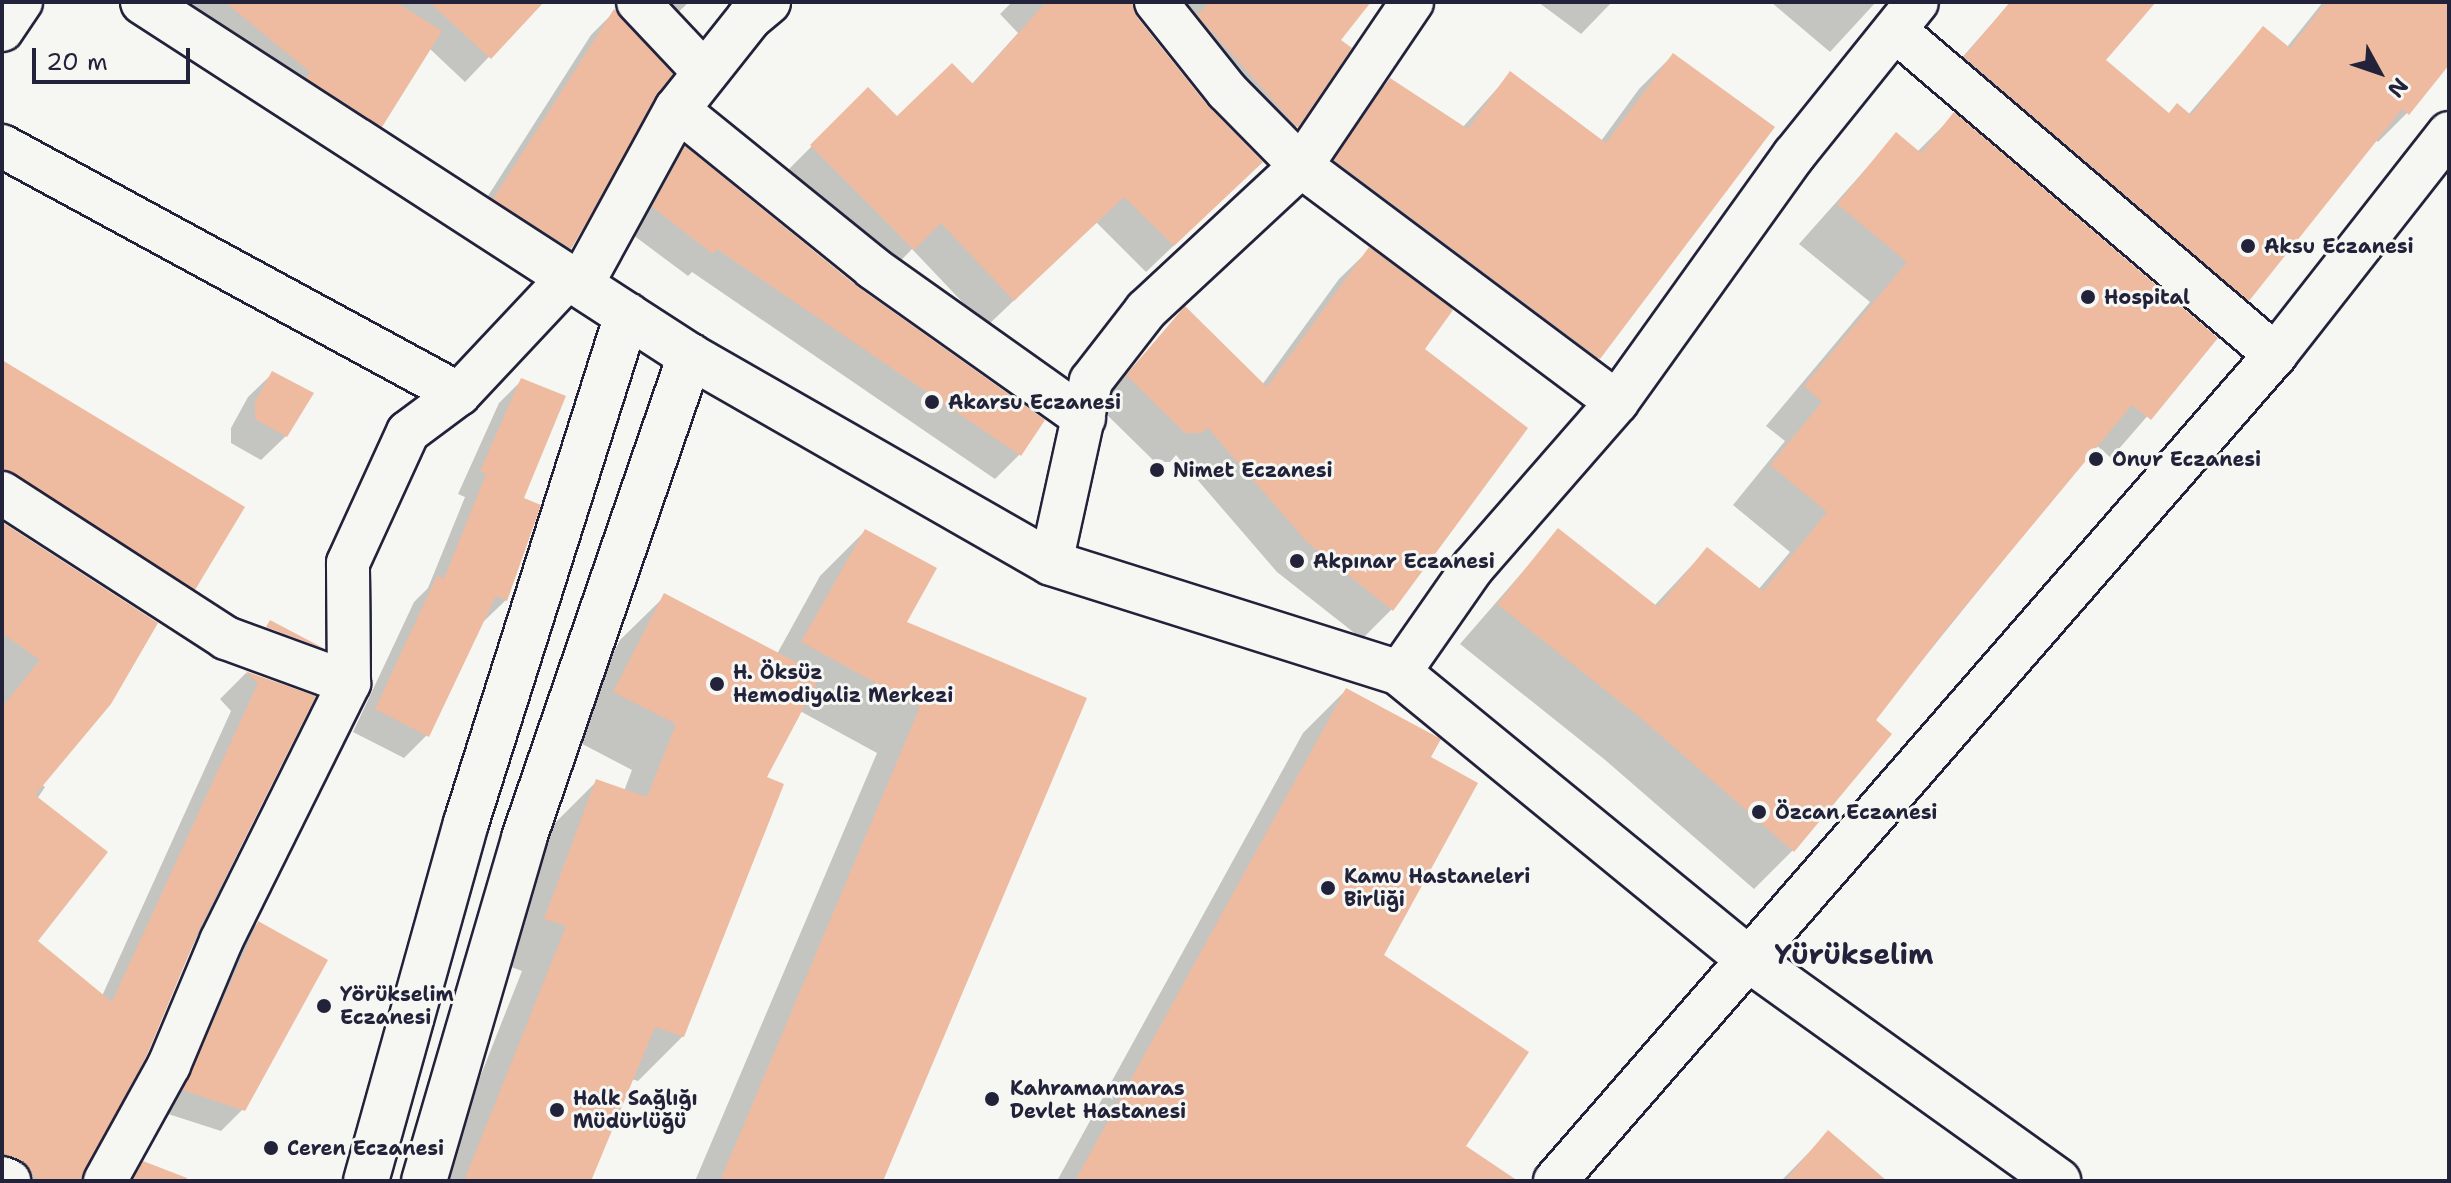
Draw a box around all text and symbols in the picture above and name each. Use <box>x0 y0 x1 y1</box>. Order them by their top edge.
scale bar <box>36 32 194 82</box>
north arrow <box>2339 32 2419 112</box>
text: 20 m <box>46 46 108 78</box>
text: N <box>2381 72 2414 104</box>
place label: Aksu Eczanesi <box>2264 234 2414 258</box>
marker: Aksu Eczanesi <box>2239 237 2257 255</box>
place label: Hospital <box>2104 285 2190 309</box>
marker: Hospital <box>2079 288 2097 306</box>
place label: Akarsu Eczanesi <box>948 390 1121 414</box>
marker: Akarsu Eczanesi <box>923 393 941 411</box>
place label: Onur Eczanesi <box>2112 447 2261 471</box>
marker: Onur Eczanesi <box>2087 450 2105 468</box>
place label: Nimet Eczanesi <box>1173 458 1333 482</box>
marker: Nimet Eczanesi <box>1148 461 1166 479</box>
place label: Akpınar Eczanesi <box>1313 549 1495 573</box>
marker: Akpınar Eczanesi <box>1288 552 1306 570</box>
place label: H. Öksüz Hemodiyaliz Merkezi <box>733 660 953 707</box>
marker: H. Öksüz Hemodiyaliz Merkezi <box>708 675 726 693</box>
place label: Özcan Eczanesi <box>1775 800 1937 824</box>
marker: Özcan Eczanesi <box>1750 803 1768 821</box>
place label: Kamu Hastaneleri Birliği <box>1344 864 1530 911</box>
marker: Kamu Hastaneleri Birliği <box>1319 879 1337 897</box>
district label: Yürükselim <box>1775 937 1933 971</box>
place label: Yörükselim Eczanesi <box>340 982 454 1029</box>
marker: Yörükselim Eczanesi <box>315 997 333 1015</box>
place label: Kahramanmaras Devlet Hastanesi <box>1010 1076 1186 1123</box>
place label: Halk Sağlığı Müdürlüğü <box>573 1086 698 1133</box>
marker: Kahramanmaras Devlet Hastanesi <box>981 1088 1003 1110</box>
marker: Halk Sağlığı Müdürlüğü <box>548 1101 566 1119</box>
place label: Ceren Eczanesi <box>287 1136 444 1160</box>
marker: Ceren Eczanesi <box>262 1139 280 1157</box>

